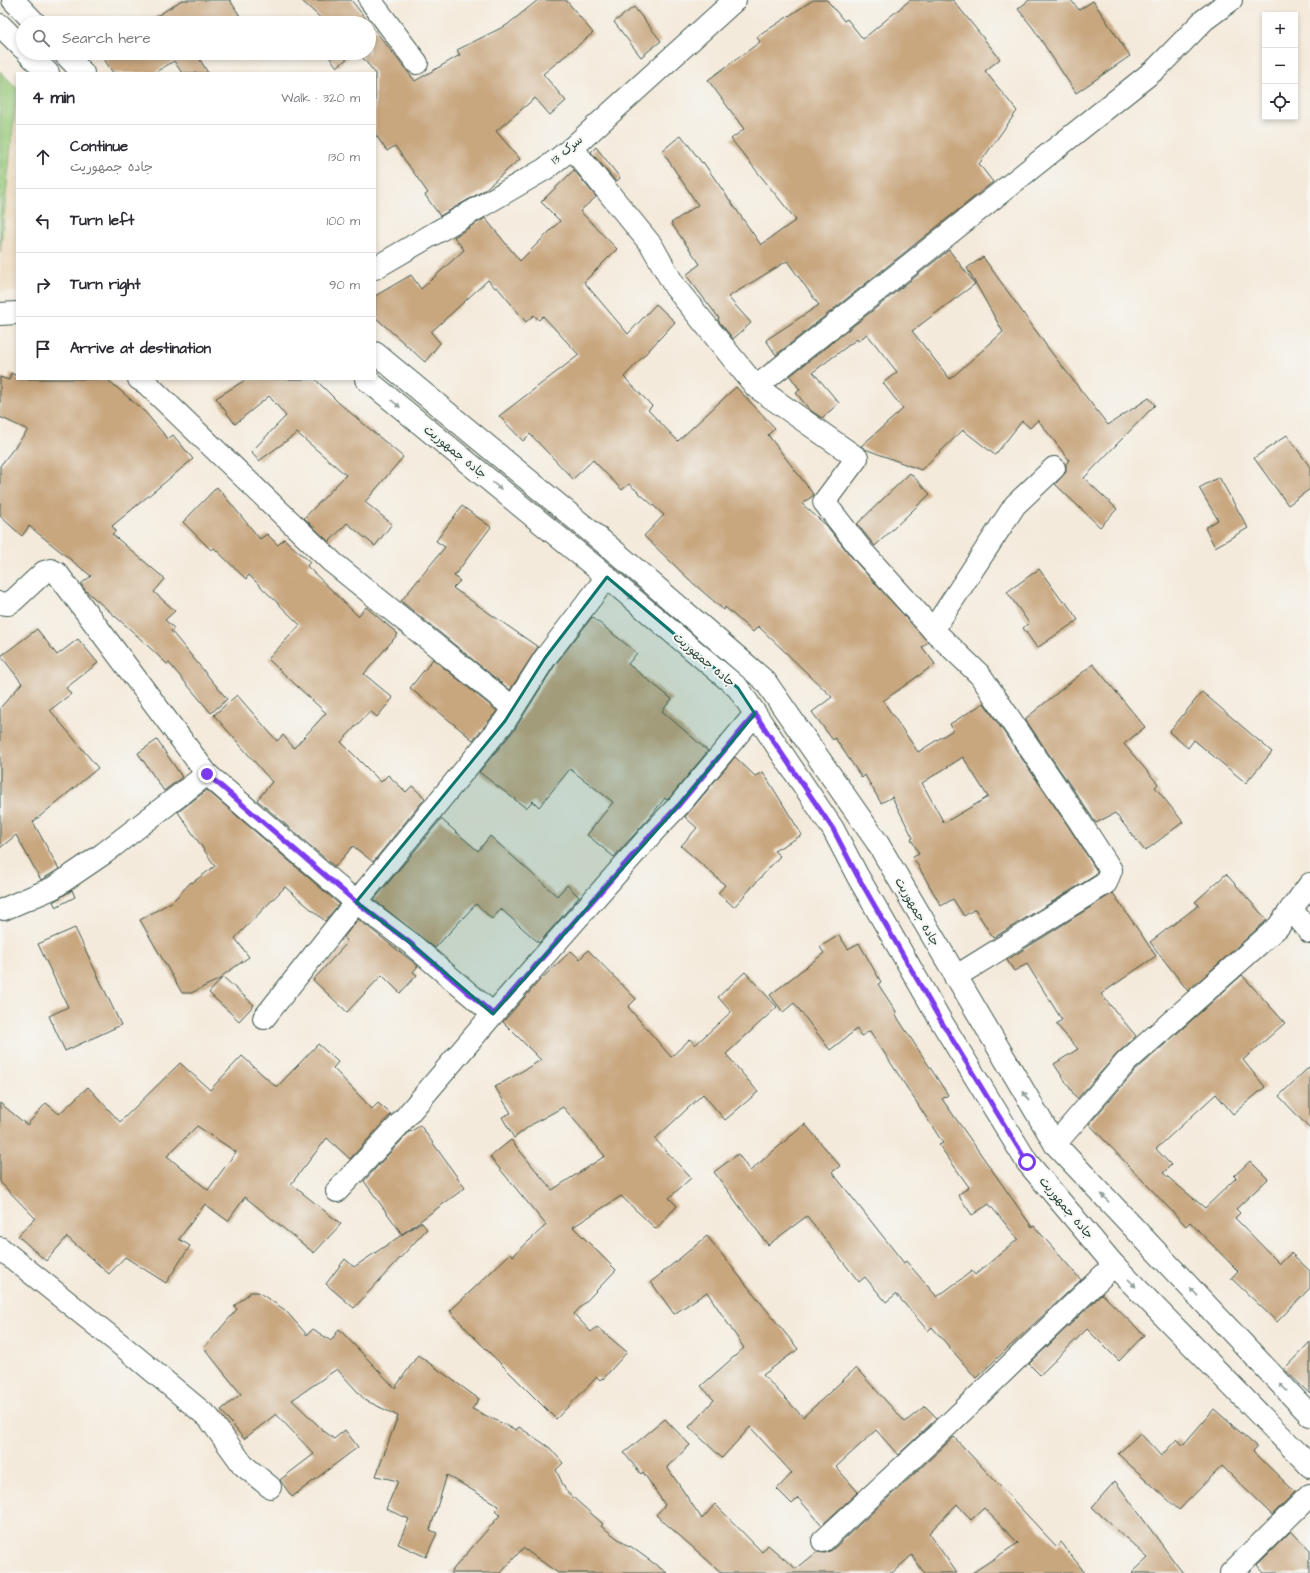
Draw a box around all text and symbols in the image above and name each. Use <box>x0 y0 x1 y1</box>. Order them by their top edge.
map controls <box>1262 12 1298 120</box>
button: + <box>1262 12 1298 48</box>
search box <box>16 16 376 60</box>
icon: search <box>30 27 52 49</box>
text: Search here <box>62 28 151 49</box>
button: − <box>1262 48 1298 84</box>
button: locate <box>1262 84 1298 120</box>
text: 4 min <box>32 86 75 110</box>
text: Walk · 320 m <box>281 89 360 107</box>
street label: سرک 13 <box>547 132 587 168</box>
text: Continue <box>70 136 128 157</box>
icon: ahead <box>32 146 54 168</box>
text: 130 m <box>328 148 360 166</box>
text: جاده جمهوریت <box>70 158 153 176</box>
icon: left <box>32 210 54 232</box>
text: Turn left <box>70 210 134 231</box>
text: 100 m <box>327 212 360 230</box>
icon: right <box>32 274 54 296</box>
text: Turn right <box>70 274 141 295</box>
text: 90 m <box>329 276 360 294</box>
icon: arrive <box>32 338 54 360</box>
text: Arrive at destination <box>70 338 211 359</box>
one-way arrow <box>391 399 402 408</box>
street label: جاده جمهوریت <box>420 421 490 483</box>
one-way arrow <box>491 482 502 491</box>
one-way arrow <box>624 592 635 601</box>
street label: جاده جمهوریت <box>669 629 739 691</box>
route end <box>198 765 216 783</box>
street label: جاده جمهوریت <box>891 875 943 949</box>
one-way arrow <box>1022 1090 1029 1102</box>
route start <box>1018 1153 1036 1171</box>
street label: جاده جمهوریت <box>1035 1173 1097 1243</box>
one-way arrow <box>1100 1193 1110 1203</box>
one-way arrow <box>1127 1278 1137 1288</box>
one-way arrow <box>1189 1287 1199 1297</box>
one-way arrow <box>1278 1382 1288 1392</box>

